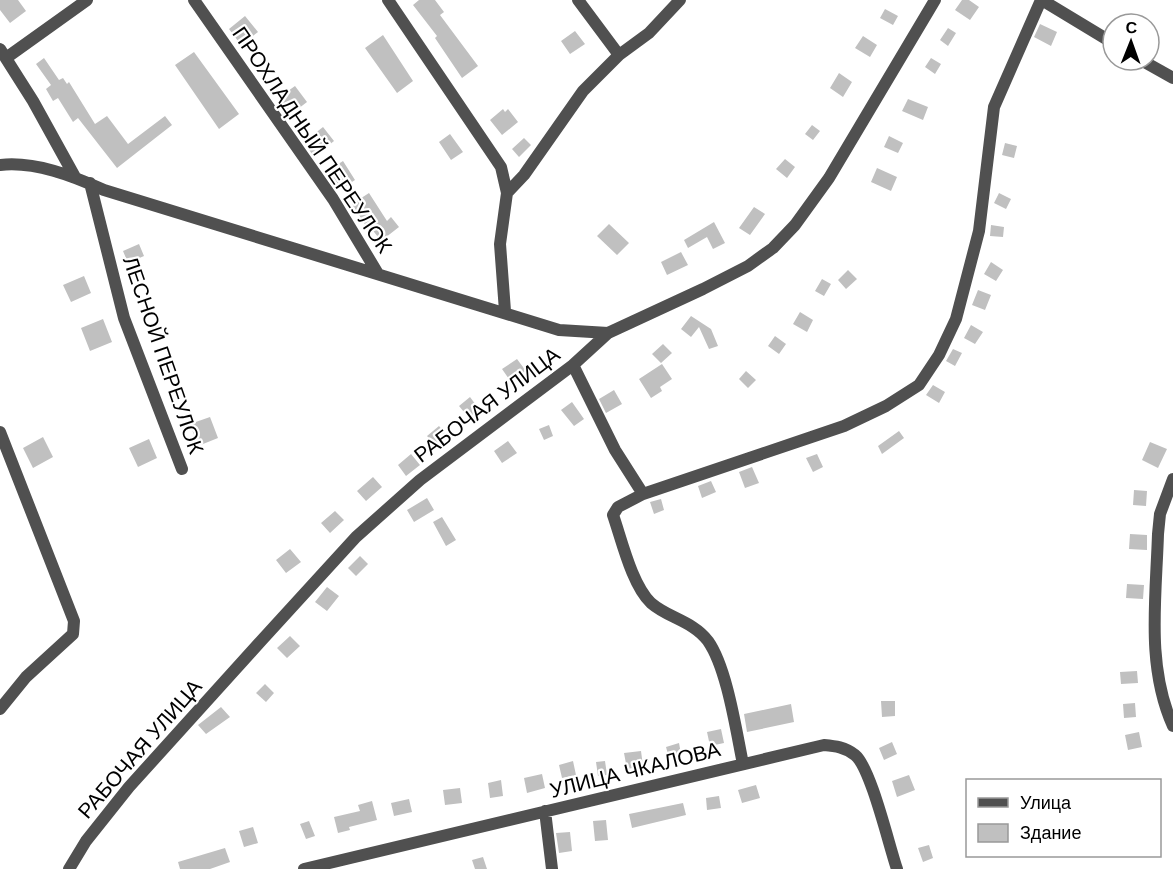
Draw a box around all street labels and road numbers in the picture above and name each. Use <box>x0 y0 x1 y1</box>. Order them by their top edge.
street label: ПРОХЛАДНЫЙ ПЕРЕУЛОК <box>226 21 399 259</box>
street label: ЛЕСНОЙ ПЕРЕУЛОК <box>116 252 210 458</box>
street label: РАБОЧАЯ УЛИЦА <box>408 341 566 469</box>
street label: РАБОЧАЯ УЛИЦА <box>72 673 208 825</box>
street label: УЛИЦА ЧКАЛОВА <box>547 735 723 805</box>

